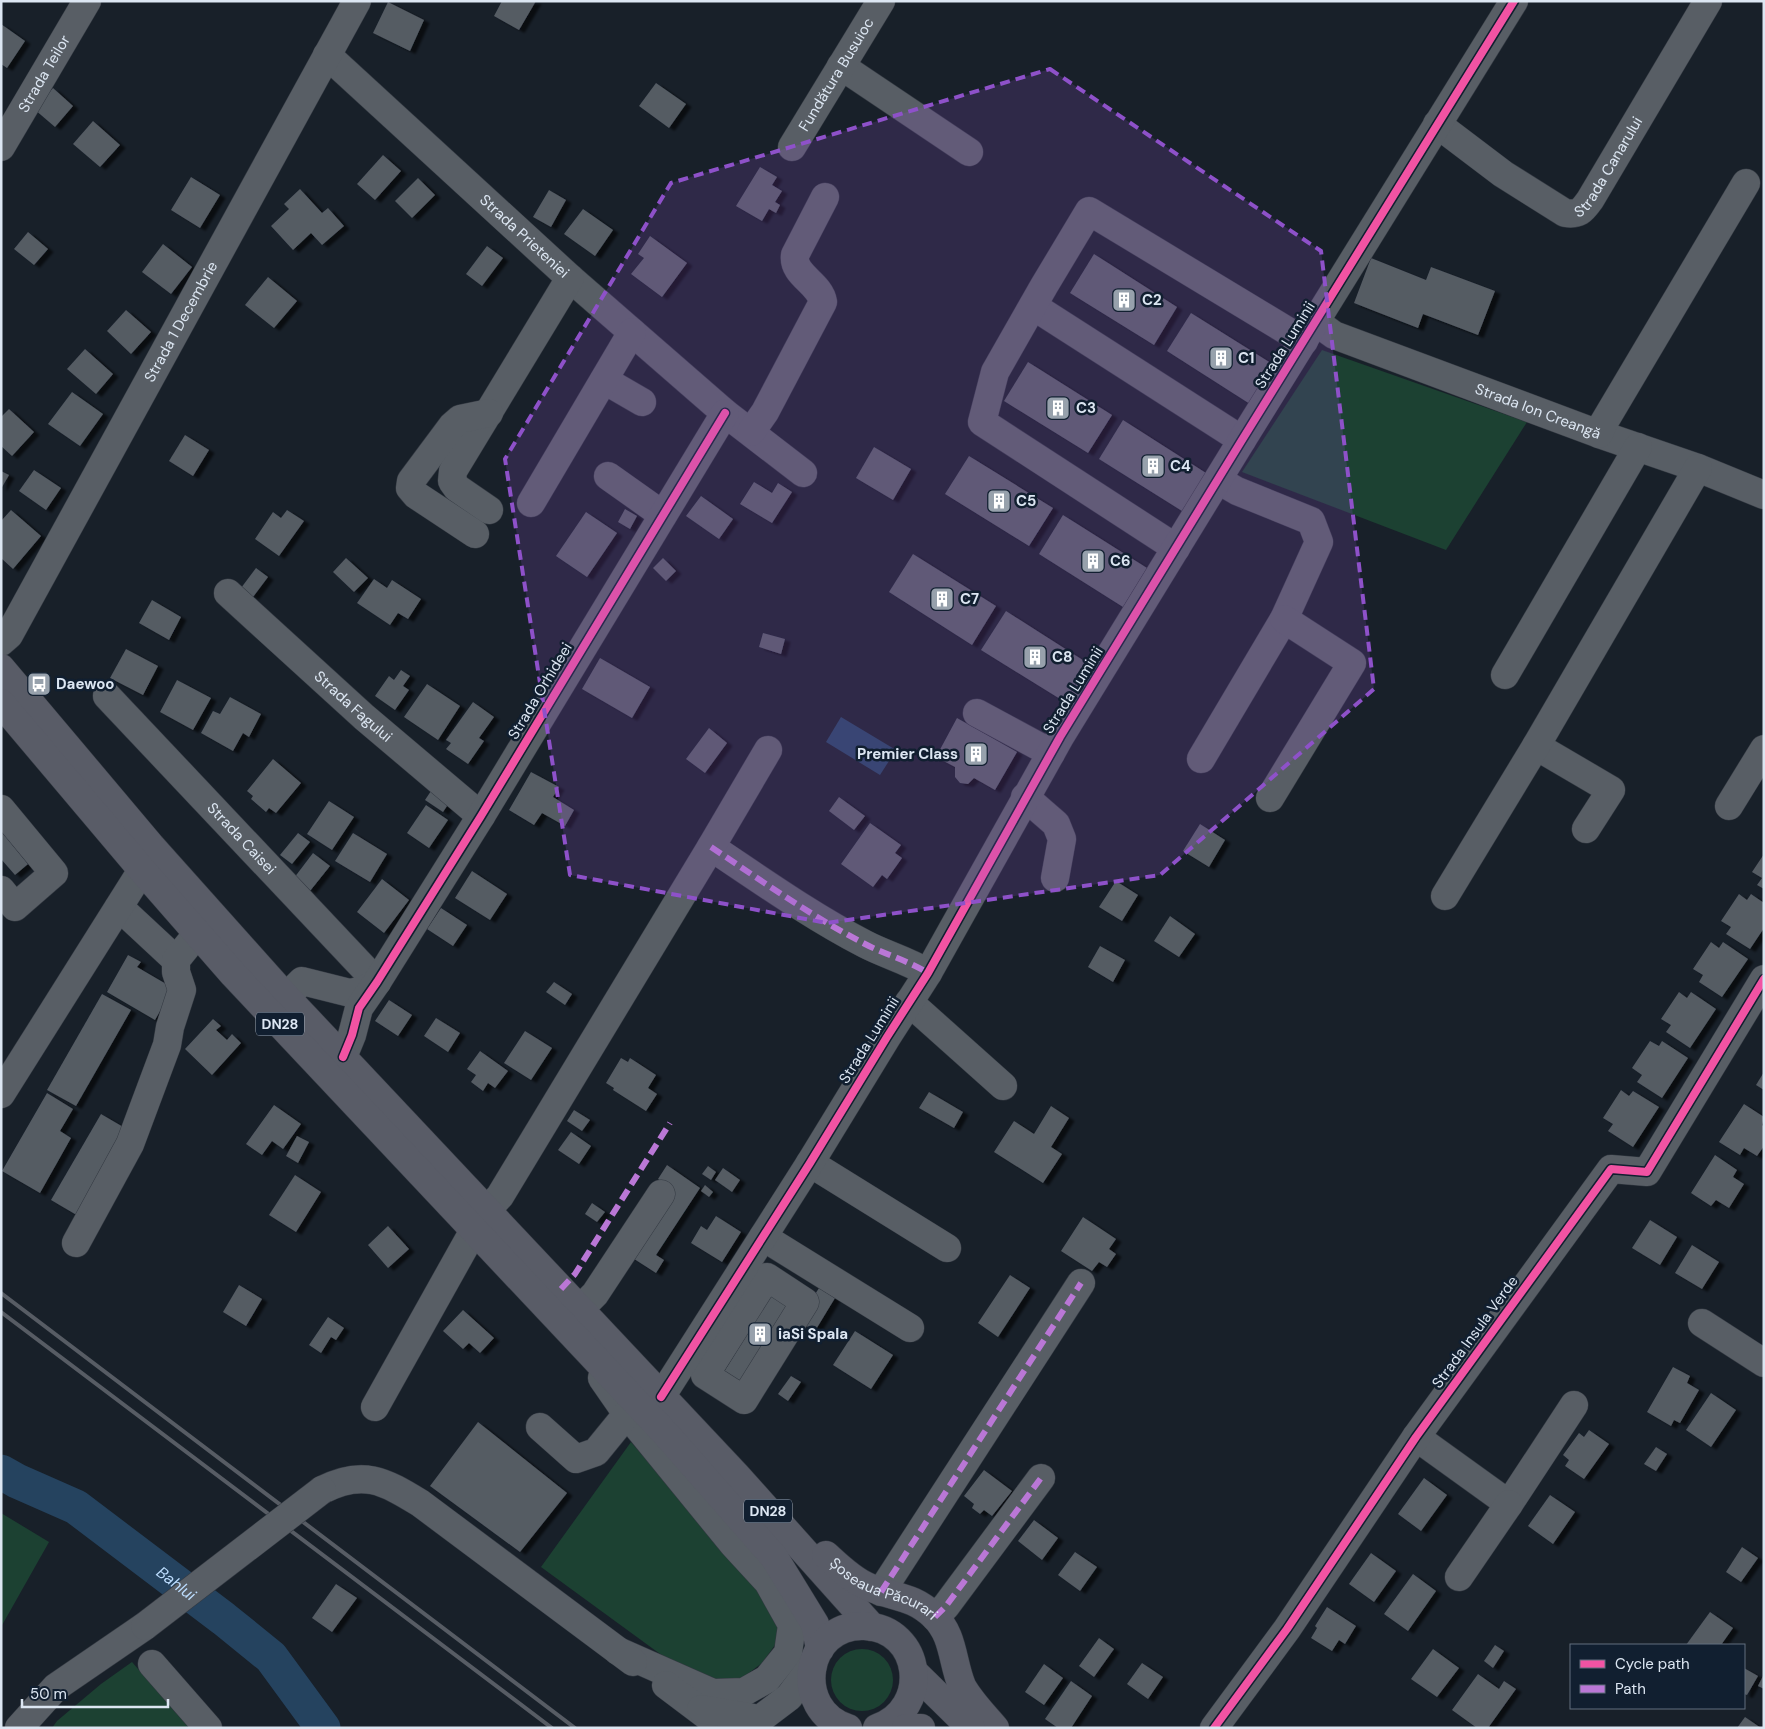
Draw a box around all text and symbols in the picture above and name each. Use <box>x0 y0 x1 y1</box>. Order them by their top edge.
street label: Fundătura Busuioc <box>794 14 879 135</box>
street label: Strada Teilor <box>13 31 75 116</box>
street label: Strada Canarului <box>1571 113 1647 222</box>
street label: Strada Prieteniei <box>475 190 573 282</box>
street label: Strada 1 Decembrie <box>140 258 222 386</box>
building icon: C2 <box>1111 287 1137 313</box>
place label: C2 <box>1142 290 1162 310</box>
street label: Strada Luminii <box>1250 298 1320 392</box>
building icon: C1 <box>1208 345 1234 371</box>
place label: C1 <box>1238 348 1255 368</box>
street label: Strada Ion Creangă <box>1472 379 1604 444</box>
building icon: C3 <box>1045 395 1071 421</box>
place label: C3 <box>1076 398 1096 418</box>
building icon: C4 <box>1140 453 1166 479</box>
place label: C4 <box>1170 456 1191 476</box>
building icon: C5 <box>986 488 1012 514</box>
place label: C5 <box>1016 491 1036 511</box>
building icon: C6 <box>1080 548 1106 574</box>
place label: C6 <box>1110 551 1131 571</box>
building icon: C7 <box>929 586 955 612</box>
place label: C7 <box>960 589 979 609</box>
street label: Strada Orhideei <box>503 639 577 743</box>
street label: Strada Luminii <box>1038 643 1108 737</box>
building icon: C8 <box>1022 644 1048 670</box>
place label: C8 <box>1052 647 1073 667</box>
street label: Strada Fagului <box>310 666 396 747</box>
bus stop icon: Daewoo <box>26 671 52 697</box>
place label: Daewoo <box>56 674 114 694</box>
building icon: Premier Class <box>963 741 989 767</box>
place label: Premier Class <box>857 744 958 764</box>
street label: Strada Caisei <box>203 798 280 879</box>
street label: Strada Luminii <box>834 993 904 1087</box>
road number: DN28 <box>256 1012 304 1036</box>
street label: Strada Insula Verde <box>1427 1272 1523 1392</box>
building icon: iaSi Spala <box>747 1321 773 1347</box>
place label: iaSi Spala <box>778 1324 848 1344</box>
road number: DN28 <box>744 1500 792 1522</box>
street label: Șoseaua Păcurari <box>825 1553 942 1624</box>
water label: Bahlui <box>153 1561 202 1606</box>
legend <box>1570 1644 1745 1709</box>
text: Cycle path <box>1615 1654 1690 1674</box>
scale bar <box>22 1676 169 1708</box>
text: Path <box>1615 1679 1646 1699</box>
text: 50 m <box>30 1684 67 1704</box>

